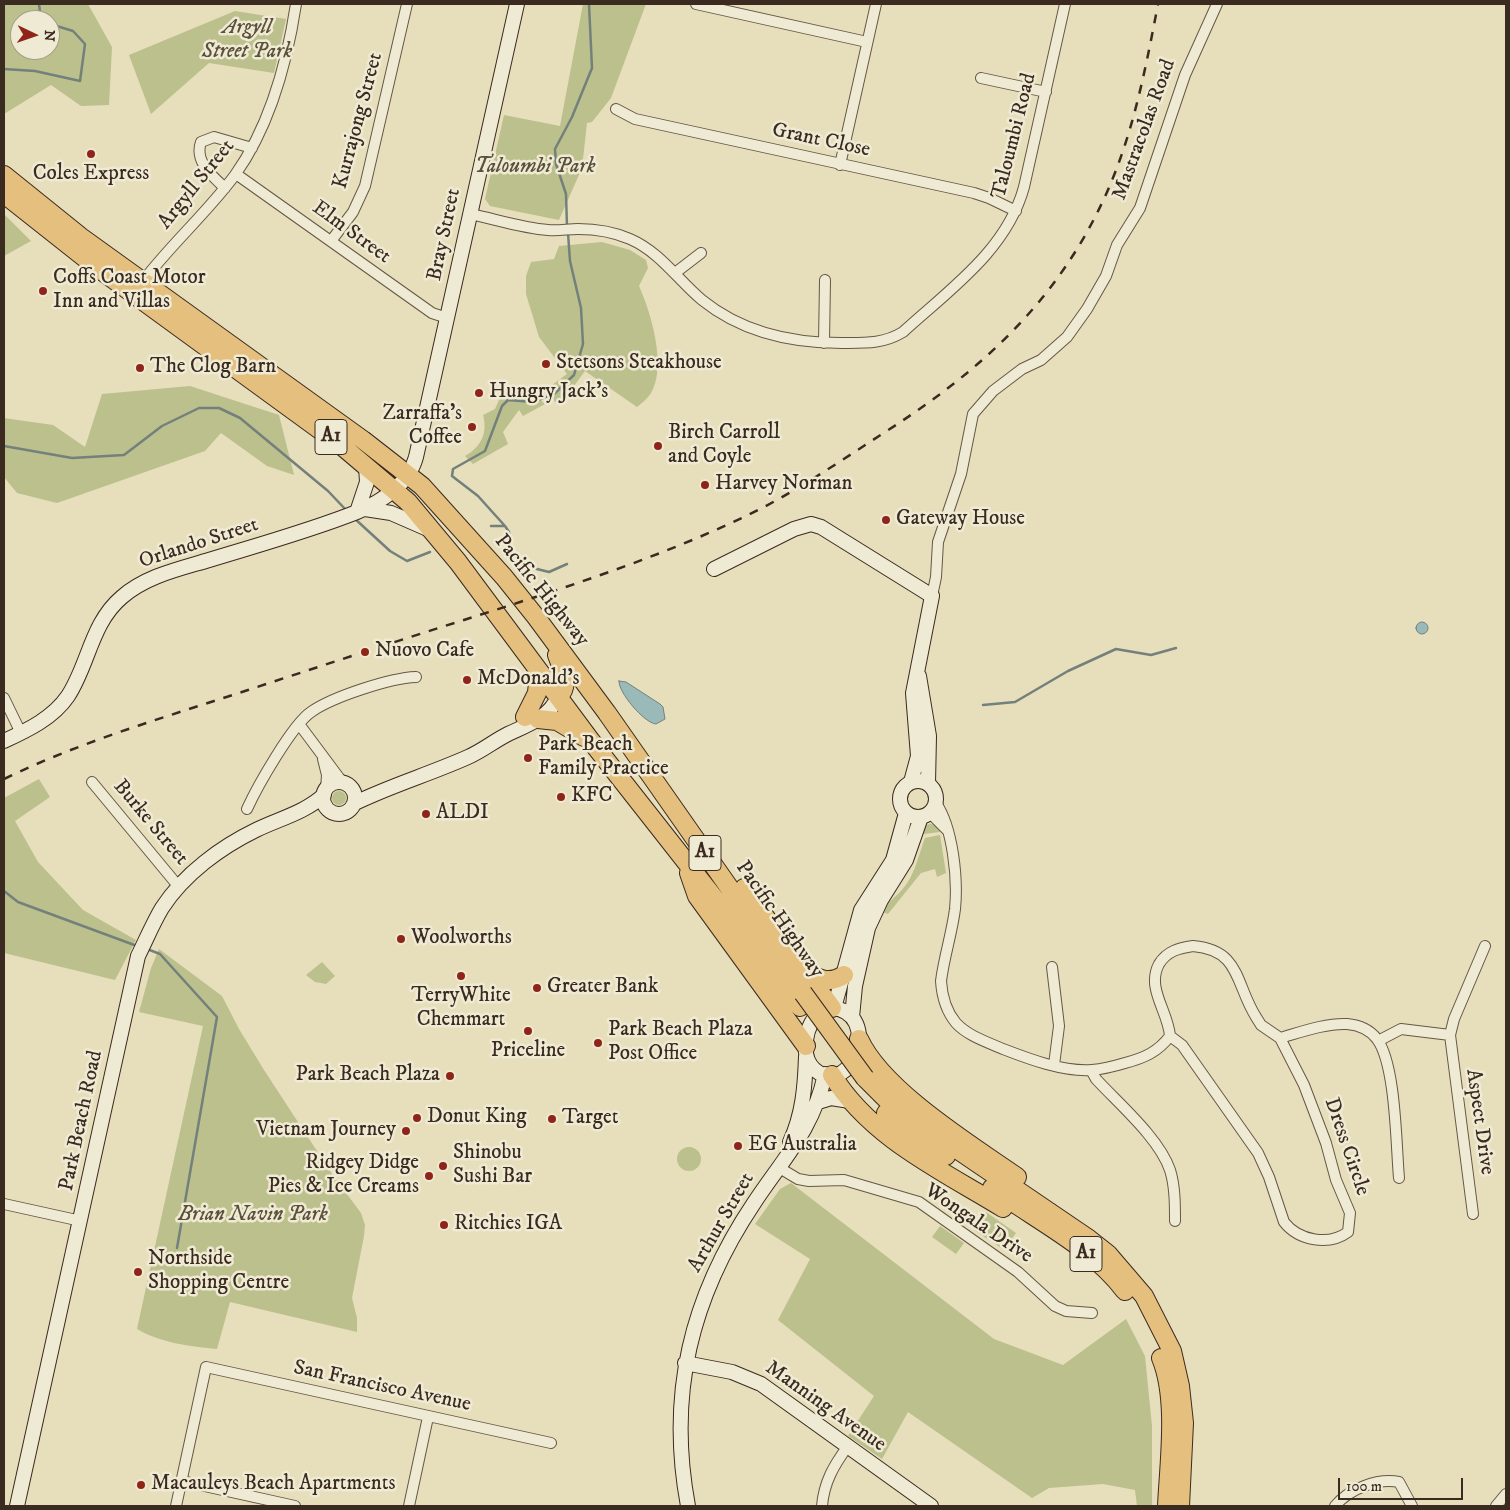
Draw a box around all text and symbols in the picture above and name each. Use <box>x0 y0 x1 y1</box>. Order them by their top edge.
north arrow <box>10 10 60 60</box>
park label: Argyll Street Park <box>202 16 292 66</box>
text: N <box>40 30 58 42</box>
street label: Kurrajong Street <box>329 50 389 192</box>
street label: Mastracolas Road <box>1108 56 1182 204</box>
street label: Taloumbi Road <box>987 71 1043 201</box>
street label: Grant Close <box>770 118 872 164</box>
street label: Argyll Street <box>153 135 241 235</box>
marker: Coles Express <box>85 148 97 160</box>
park label: Taloumbi Park <box>475 155 595 181</box>
place label: Coles Express <box>33 162 149 188</box>
street label: Bray Street <box>423 186 467 284</box>
street label: Elm Street <box>307 196 395 270</box>
place label: Coffs Coast Motor Inn and Villas <box>53 266 206 316</box>
marker: Coffs Coast Motor Inn and Villas <box>37 285 49 297</box>
place label: Stetsons Steakhouse <box>556 351 722 377</box>
place label: The Clog Barn <box>150 355 276 381</box>
marker: Stetsons Steakhouse <box>540 358 552 370</box>
marker: The Clog Barn <box>134 362 146 374</box>
place label: Hungry Jack's <box>489 380 608 406</box>
marker: Hungry Jack's <box>473 387 485 399</box>
place label: Zarraffa's Coffee <box>382 402 462 452</box>
road number: A1 <box>315 420 347 454</box>
marker: Zarraffa's Coffee <box>466 421 478 433</box>
place label: Birch Carroll and Coyle <box>668 421 780 471</box>
marker: Birch Carroll and Coyle <box>652 440 664 452</box>
place label: Harvey Norman <box>715 472 852 498</box>
marker: Harvey Norman <box>699 479 711 491</box>
place label: Gateway House <box>896 507 1025 533</box>
street label: Orlando Street <box>136 513 262 575</box>
marker: Gateway House <box>880 514 892 526</box>
street label: Pacific Highway <box>488 530 594 652</box>
place label: Nuovo Cafe <box>375 639 474 665</box>
marker: Nuovo Cafe <box>359 646 371 658</box>
place label: McDonald's <box>477 667 580 693</box>
marker: McDonald's <box>461 674 473 686</box>
place label: Park Beach Family Practice <box>538 733 669 783</box>
marker: Park Beach Family Practice <box>522 752 534 764</box>
street label: Burke Street <box>107 775 193 871</box>
place label: KFC <box>571 784 613 810</box>
marker: KFC <box>555 791 567 803</box>
place label: ALDI <box>436 801 489 827</box>
marker: ALDI <box>420 808 432 820</box>
road number: A1 <box>689 836 721 870</box>
street label: Pacific Highway <box>729 857 829 983</box>
place label: Woolworths <box>411 926 512 952</box>
marker: Woolworths <box>395 933 407 945</box>
marker: TerryWhite Chemmart <box>455 970 467 982</box>
place label: Greater Bank <box>547 975 658 1001</box>
marker: Greater Bank <box>531 982 543 994</box>
place label: TerryWhite Chemmart <box>411 984 511 1034</box>
place label: Park Beach Plaza Post Office <box>608 1018 753 1068</box>
marker: Priceline <box>522 1025 534 1037</box>
marker: Park Beach Plaza Post Office <box>592 1037 604 1049</box>
place label: Priceline <box>491 1039 565 1065</box>
street label: Park Beach Road <box>55 1049 109 1193</box>
place label: Park Beach Plaza <box>295 1063 440 1089</box>
street label: Aspect Drive <box>1459 1067 1499 1177</box>
marker: Park Beach Plaza <box>444 1070 456 1082</box>
street label: Dress Circle <box>1318 1095 1374 1199</box>
place label: Donut King <box>427 1105 526 1131</box>
place label: Target <box>562 1106 618 1132</box>
marker: Donut King <box>411 1112 423 1124</box>
marker: Target <box>546 1113 558 1125</box>
place label: Vietnam Journey <box>256 1118 396 1144</box>
marker: Vietnam Journey <box>400 1125 412 1137</box>
place label: EG Australia <box>748 1133 857 1159</box>
marker: EG Australia <box>732 1140 744 1152</box>
place label: Shinobu Sushi Bar <box>453 1141 532 1191</box>
place label: Ridgey Didge Pies & Ice Creams <box>268 1151 419 1201</box>
marker: Shinobu Sushi Bar <box>437 1160 449 1172</box>
street label: Arthur Street <box>683 1169 761 1277</box>
marker: Ridgey Didge Pies & Ice Creams <box>423 1170 435 1182</box>
street label: Wongala Drive <box>919 1179 1037 1269</box>
park label: Brian Navin Park <box>178 1203 328 1229</box>
place label: Ritchies IGA <box>454 1212 562 1238</box>
marker: Ritchies IGA <box>438 1219 450 1231</box>
road number: A1 <box>1070 1236 1102 1272</box>
place label: Northside Shopping Centre <box>148 1247 289 1297</box>
marker: Northside Shopping Centre <box>132 1266 144 1278</box>
street label: San Francisco Avenue <box>291 1356 473 1418</box>
street label: Manning Avenue <box>760 1356 890 1458</box>
scale bar <box>1340 1468 1465 1500</box>
place label: Macauleys Beach Apartments <box>151 1472 395 1498</box>
text: 100 m <box>1346 1477 1382 1496</box>
marker: Macauleys Beach Apartments <box>135 1479 147 1491</box>

